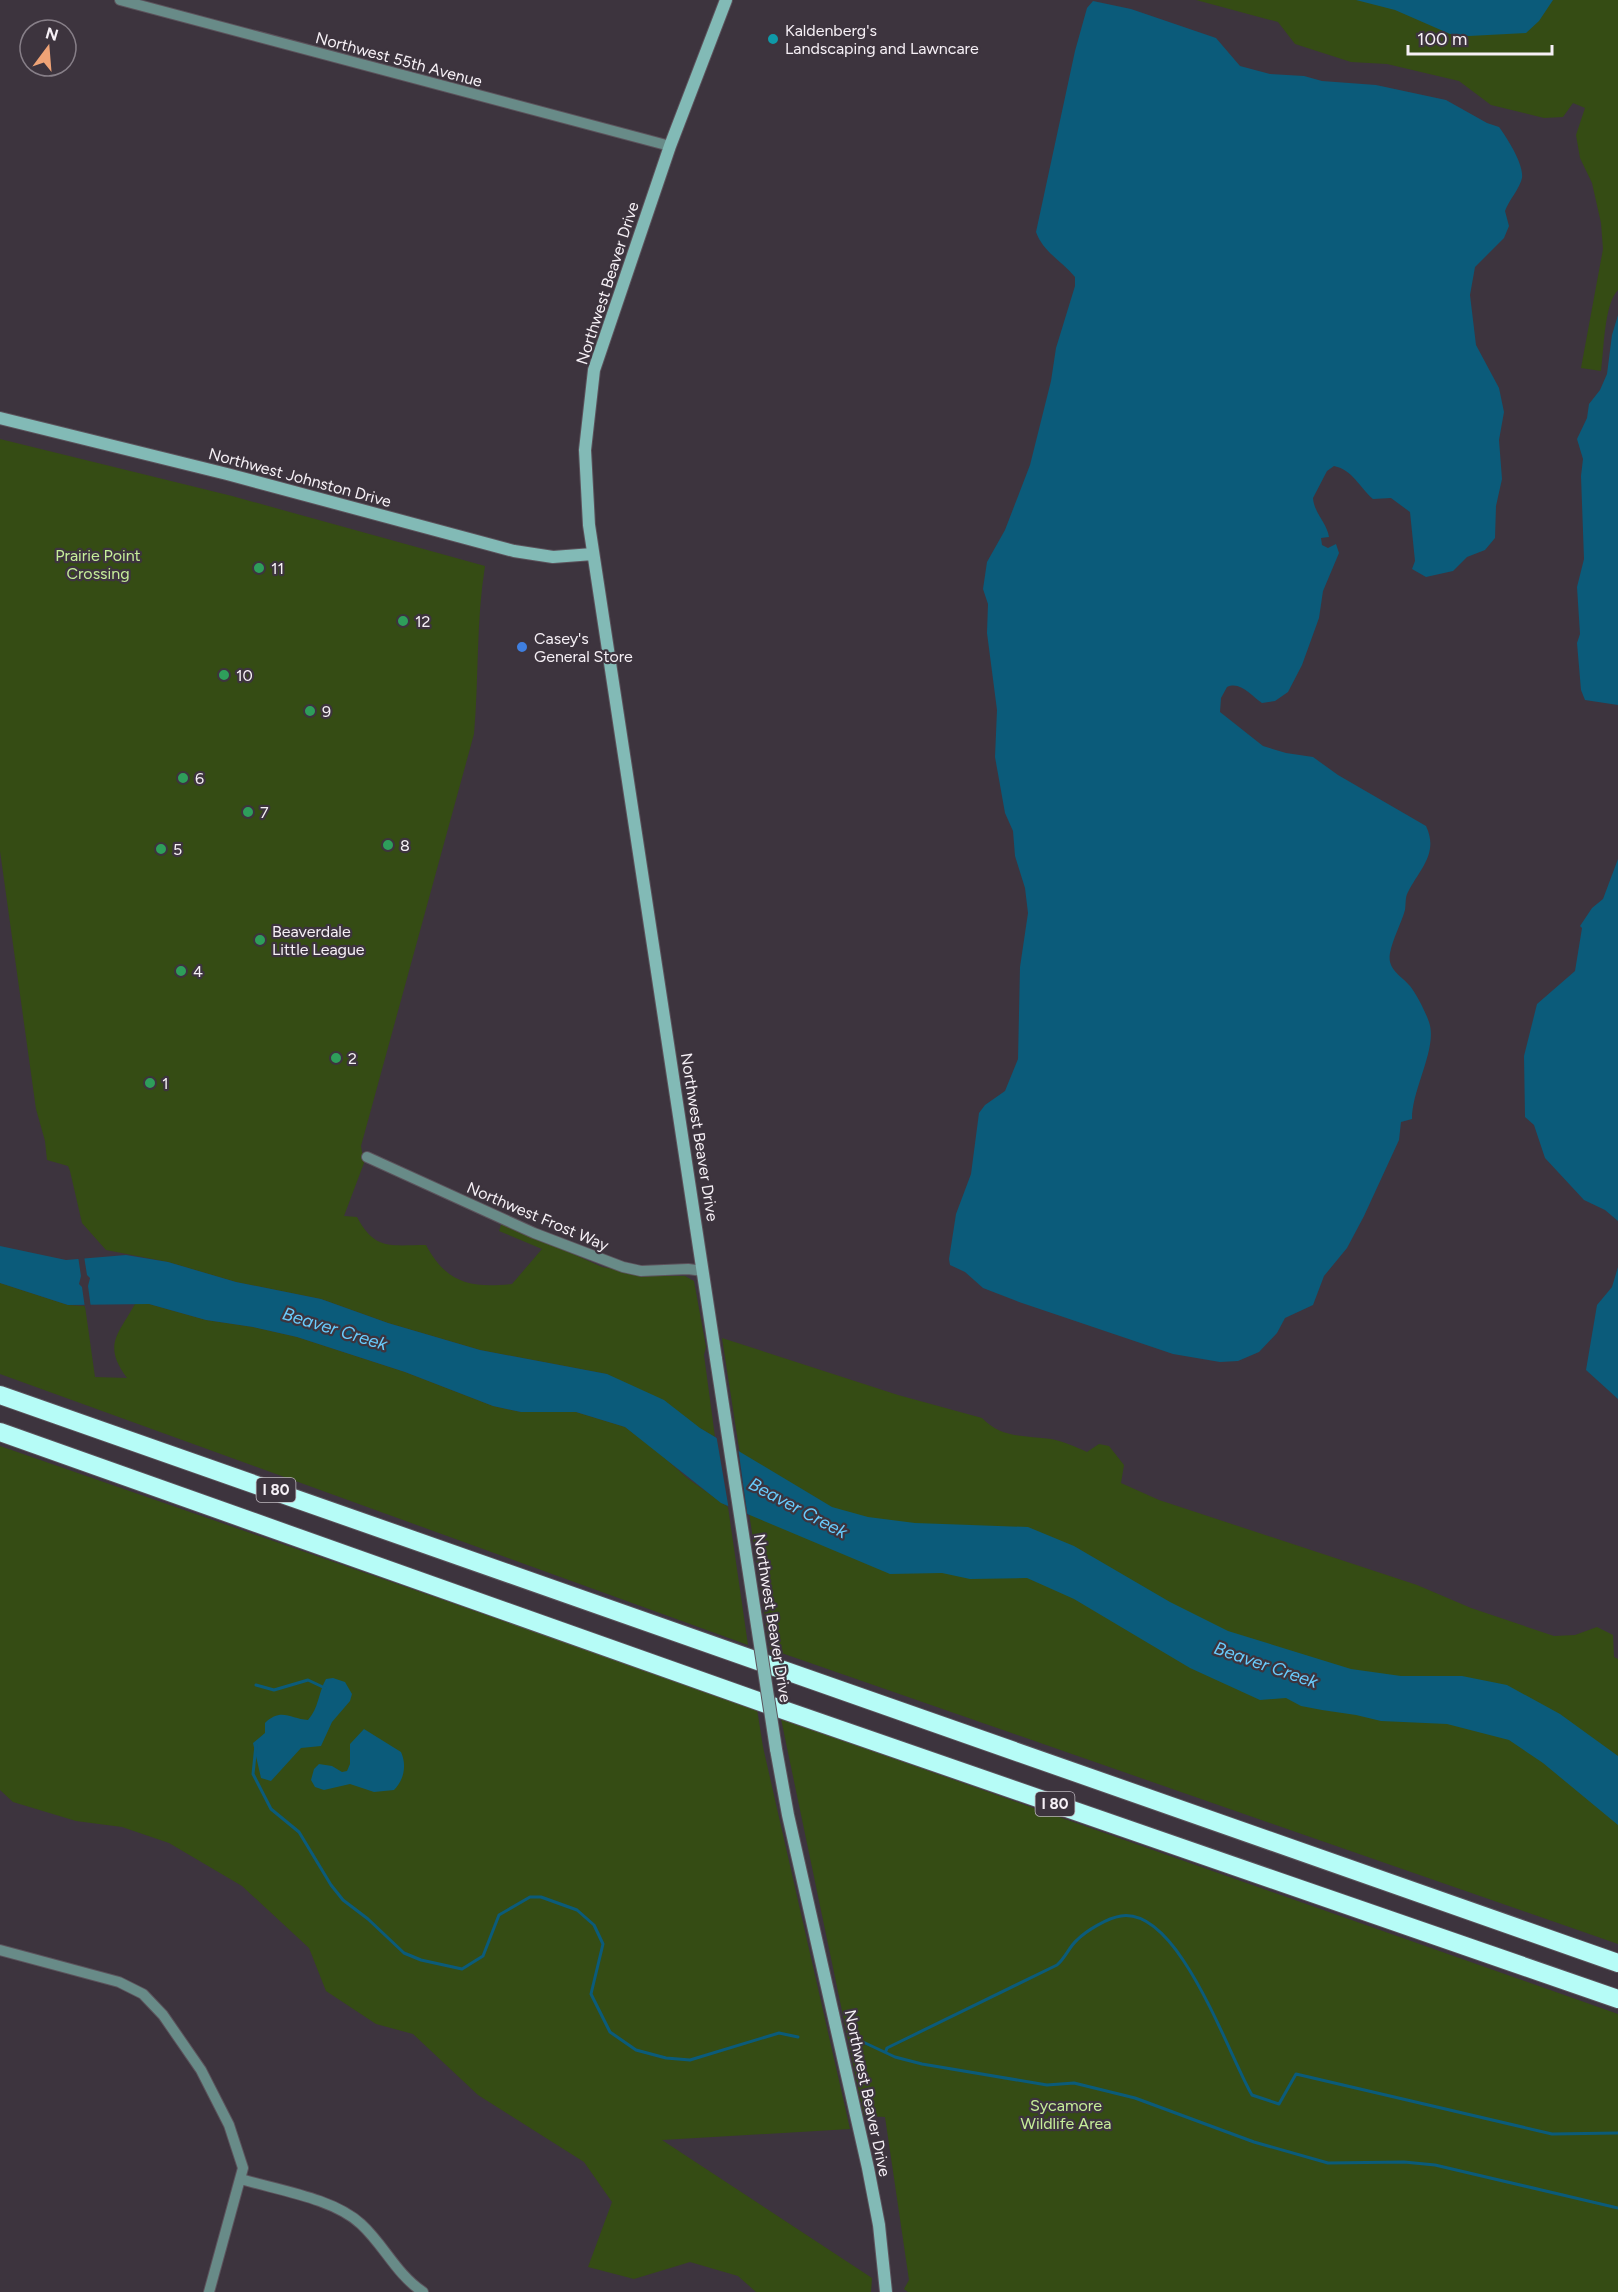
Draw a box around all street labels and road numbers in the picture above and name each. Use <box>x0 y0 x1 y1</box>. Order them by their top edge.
street label: Northwest 55th Avenue <box>313 28 485 91</box>
street label: Northwest Beaver Drive <box>572 199 643 367</box>
street label: Northwest Johnston Drive <box>206 444 394 511</box>
street label: Northwest Beaver Drive <box>677 1052 722 1223</box>
street label: Northwest Frost Way <box>464 1178 612 1255</box>
road number: I 80 <box>256 1478 296 1502</box>
street label: Northwest Beaver Drive <box>750 1533 795 1704</box>
road number: I 80 <box>1036 1792 1074 1816</box>
street label: Northwest Beaver Drive <box>841 2008 895 2179</box>

